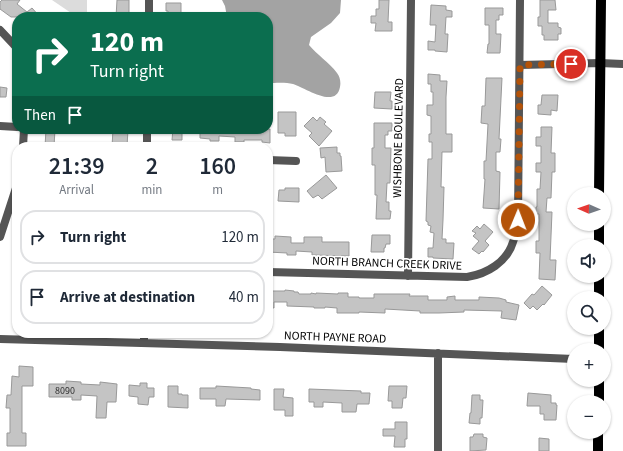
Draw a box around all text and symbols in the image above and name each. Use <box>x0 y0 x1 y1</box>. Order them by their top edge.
text: 120 m <box>90 22 164 62</box>
icon: right <box>24 28 76 80</box>
pin <box>554 47 588 81</box>
icon: arrive <box>560 53 582 75</box>
text: Turn right <box>90 59 164 84</box>
street label: WISHBONE BOULEVARD <box>389 78 408 198</box>
icon: arrive <box>64 104 86 126</box>
text: Then <box>24 105 56 126</box>
text: 21:39 <box>49 149 105 184</box>
text: 2 <box>146 149 158 184</box>
text: 160 <box>199 149 236 184</box>
text: Arrival <box>59 181 94 199</box>
text: min <box>141 181 162 199</box>
text: m <box>212 181 223 199</box>
north arrow <box>567 187 611 231</box>
map controls <box>567 187 611 439</box>
position arrow <box>497 199 539 241</box>
icon: right <box>26 226 48 248</box>
text: Turn right <box>60 227 126 248</box>
text: 120 m <box>221 227 259 248</box>
button: sound <box>567 239 611 283</box>
street label: NORTH BRANCH CREEK DRIVE <box>312 252 462 275</box>
icon: arrive <box>26 286 48 308</box>
text: Arrive at destination <box>60 287 195 308</box>
text: 40 m <box>229 287 259 308</box>
button: search <box>567 291 611 335</box>
street label: NORTH PAYNE ROAD <box>284 327 386 348</box>
button: + <box>567 343 611 387</box>
house number: 8090 <box>55 384 75 398</box>
button: − <box>567 395 611 439</box>

